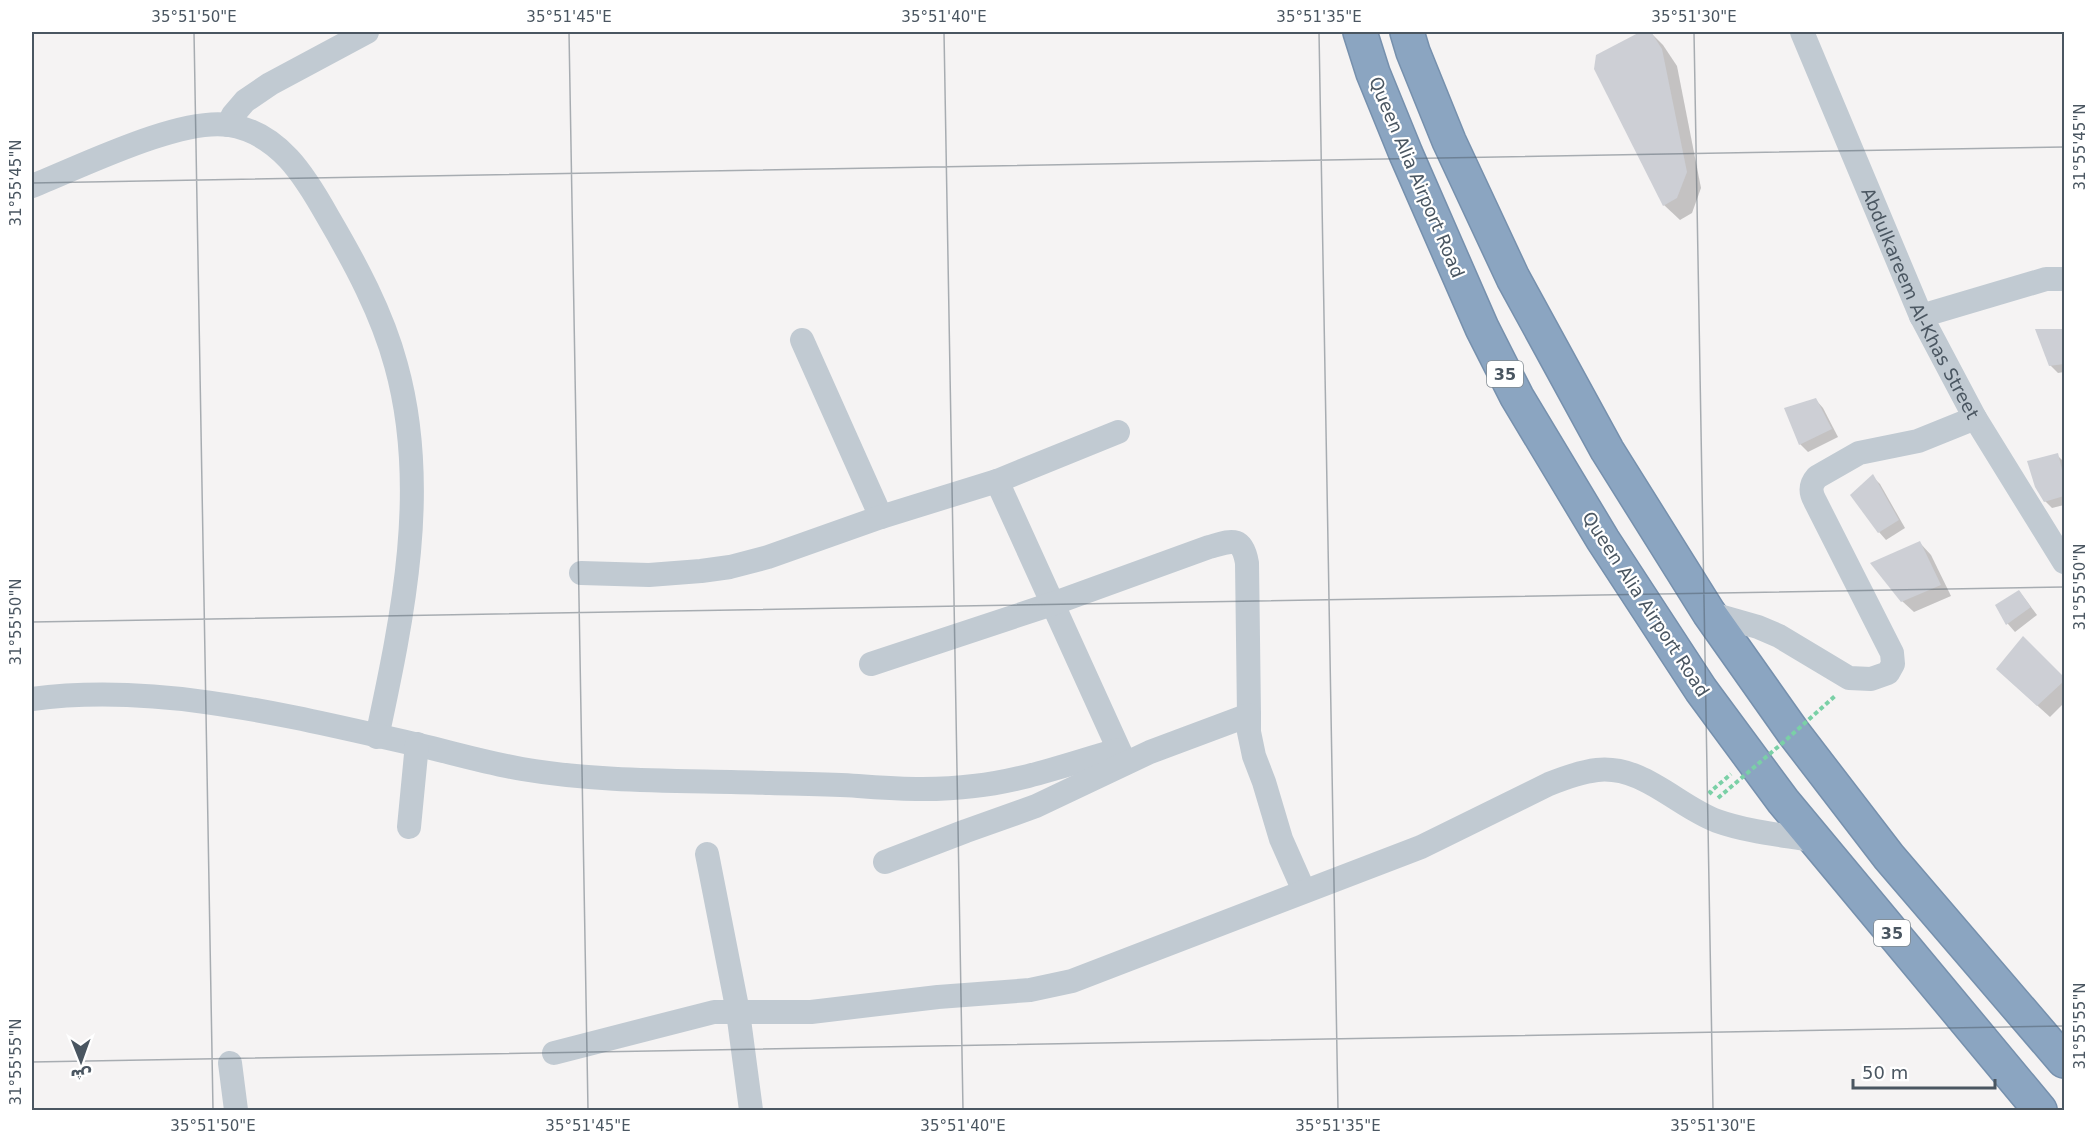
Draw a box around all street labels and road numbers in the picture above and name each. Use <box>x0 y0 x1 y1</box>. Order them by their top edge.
street label: Queen Alia Airport Road <box>1365 73 1469 281</box>
street label: Abdulkareem Al-Khas Street <box>1858 184 1984 422</box>
road number: 35 <box>1487 361 1523 387</box>
street label: Queen Alia Airport Road <box>1578 508 1714 700</box>
road number: 35 <box>1874 920 1910 946</box>

